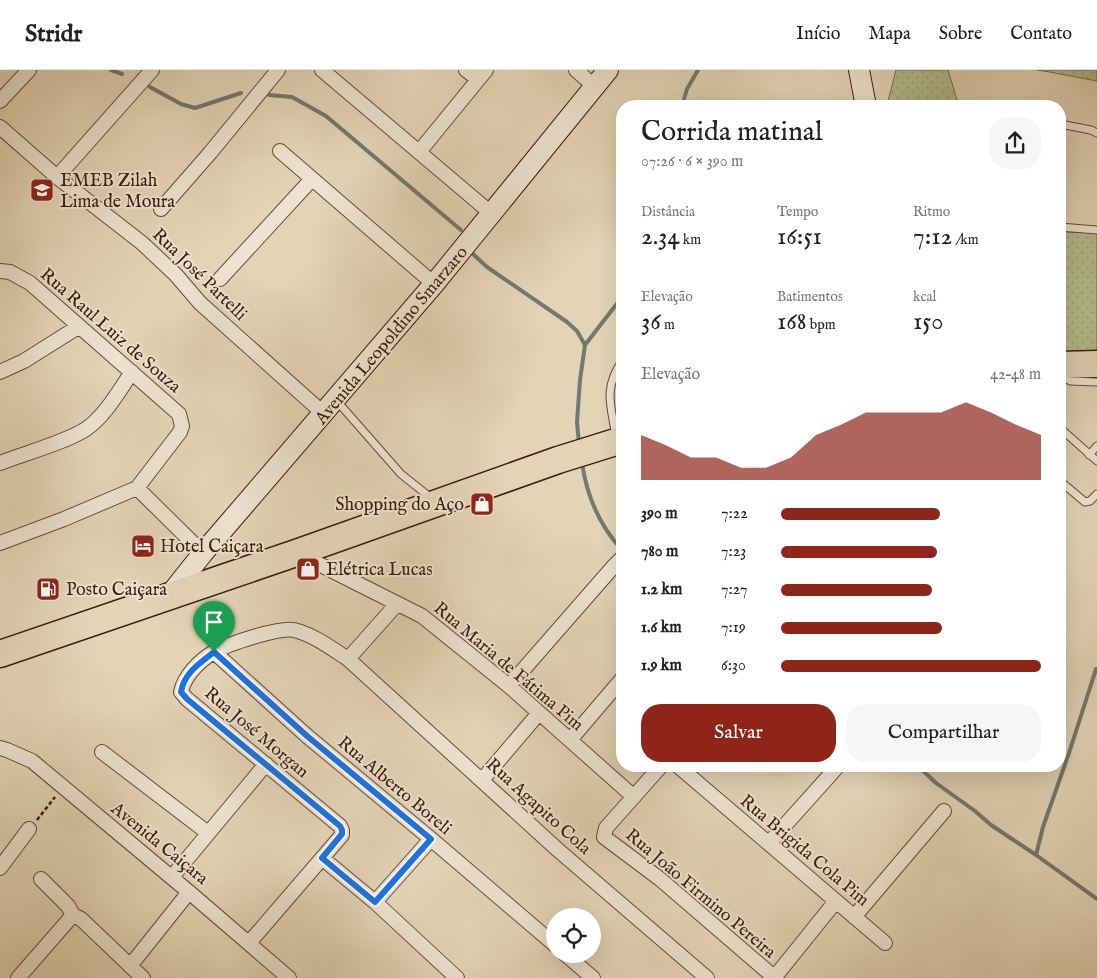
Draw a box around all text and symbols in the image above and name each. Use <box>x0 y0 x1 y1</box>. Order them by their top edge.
text: Stridr <box>25 19 82 50</box>
text: Início <box>796 23 841 46</box>
text: Mapa <box>869 23 911 46</box>
text: Sobre <box>939 23 982 46</box>
text: Contato <box>1010 23 1072 46</box>
text: Corrida matinal <box>641 115 823 150</box>
button: share <box>989 117 1041 169</box>
text: 07:26 · 6 × 390 m <box>641 152 743 172</box>
place label: EMEB Zilah Lima de Moura <box>60 170 175 214</box>
school or university icon: EMEB Zilah Lima de Moura <box>29 177 55 203</box>
text: Distância <box>641 203 695 221</box>
text: Tempo <box>777 203 818 221</box>
text: Ritmo <box>913 203 950 221</box>
text: 2.34 <box>641 221 680 253</box>
text: 16:51 <box>777 221 822 253</box>
text: 7:12 <box>913 221 952 253</box>
street label: Rua José Partelli <box>147 224 252 326</box>
text: km <box>680 231 701 249</box>
text: /km <box>952 231 978 249</box>
street label: Avenida Leopoldino Smarzaro <box>310 242 474 431</box>
street label: Rua Raul Luiz de Souza <box>35 264 185 399</box>
text: Elevação <box>641 288 693 306</box>
text: Batimentos <box>777 288 843 306</box>
text: kcal <box>913 288 936 306</box>
text: 36 <box>641 306 661 338</box>
text: 168 <box>777 306 807 338</box>
text: 150 <box>913 306 944 338</box>
text: m <box>661 316 675 334</box>
text: bpm <box>807 316 836 334</box>
text: Elevação <box>641 365 700 385</box>
text: 42–48 m <box>990 365 1041 385</box>
shop icon: Shopping do Aço <box>469 491 495 517</box>
place label: Shopping do Aço <box>335 494 464 517</box>
text: 390 m <box>641 504 678 524</box>
text: 7:22 <box>721 504 748 524</box>
hotel icon: Hotel Caiçara <box>130 533 156 559</box>
place label: Hotel Caiçara <box>160 536 264 559</box>
text: 780 m <box>641 542 678 562</box>
text: 7:23 <box>721 542 746 562</box>
shop icon: Elétrica Lucas <box>295 556 321 582</box>
place label: Elétrica Lucas <box>326 559 433 582</box>
fuel station icon: Posto Caiçara <box>35 576 61 602</box>
place label: Posto Caiçara <box>66 579 167 602</box>
text: 1.2 km <box>641 580 682 600</box>
text: 7:27 <box>721 580 748 600</box>
street label: Rua Maria de Fátima Pim <box>428 598 588 737</box>
pin <box>193 601 235 652</box>
icon: arrive <box>200 608 228 636</box>
text: 1.6 km <box>641 618 682 638</box>
text: 7:19 <box>721 618 746 638</box>
text: 1.9 km <box>641 656 682 676</box>
text: 6:30 <box>721 656 746 676</box>
street label: Rua José Morgan <box>199 683 313 784</box>
button: Salvar <box>641 704 836 762</box>
button: Compartilhar <box>846 704 1041 762</box>
street label: Rua Alberto Boreli <box>332 732 456 841</box>
street label: Rua Agapito Cola <box>481 754 596 861</box>
street label: Rua Brigida Cola Pim <box>735 790 874 912</box>
street label: Avenida Caiçara <box>105 797 213 891</box>
street label: Rua João Firmino Pereira <box>620 824 780 964</box>
map controls <box>546 908 601 963</box>
button: locate <box>546 908 601 963</box>

